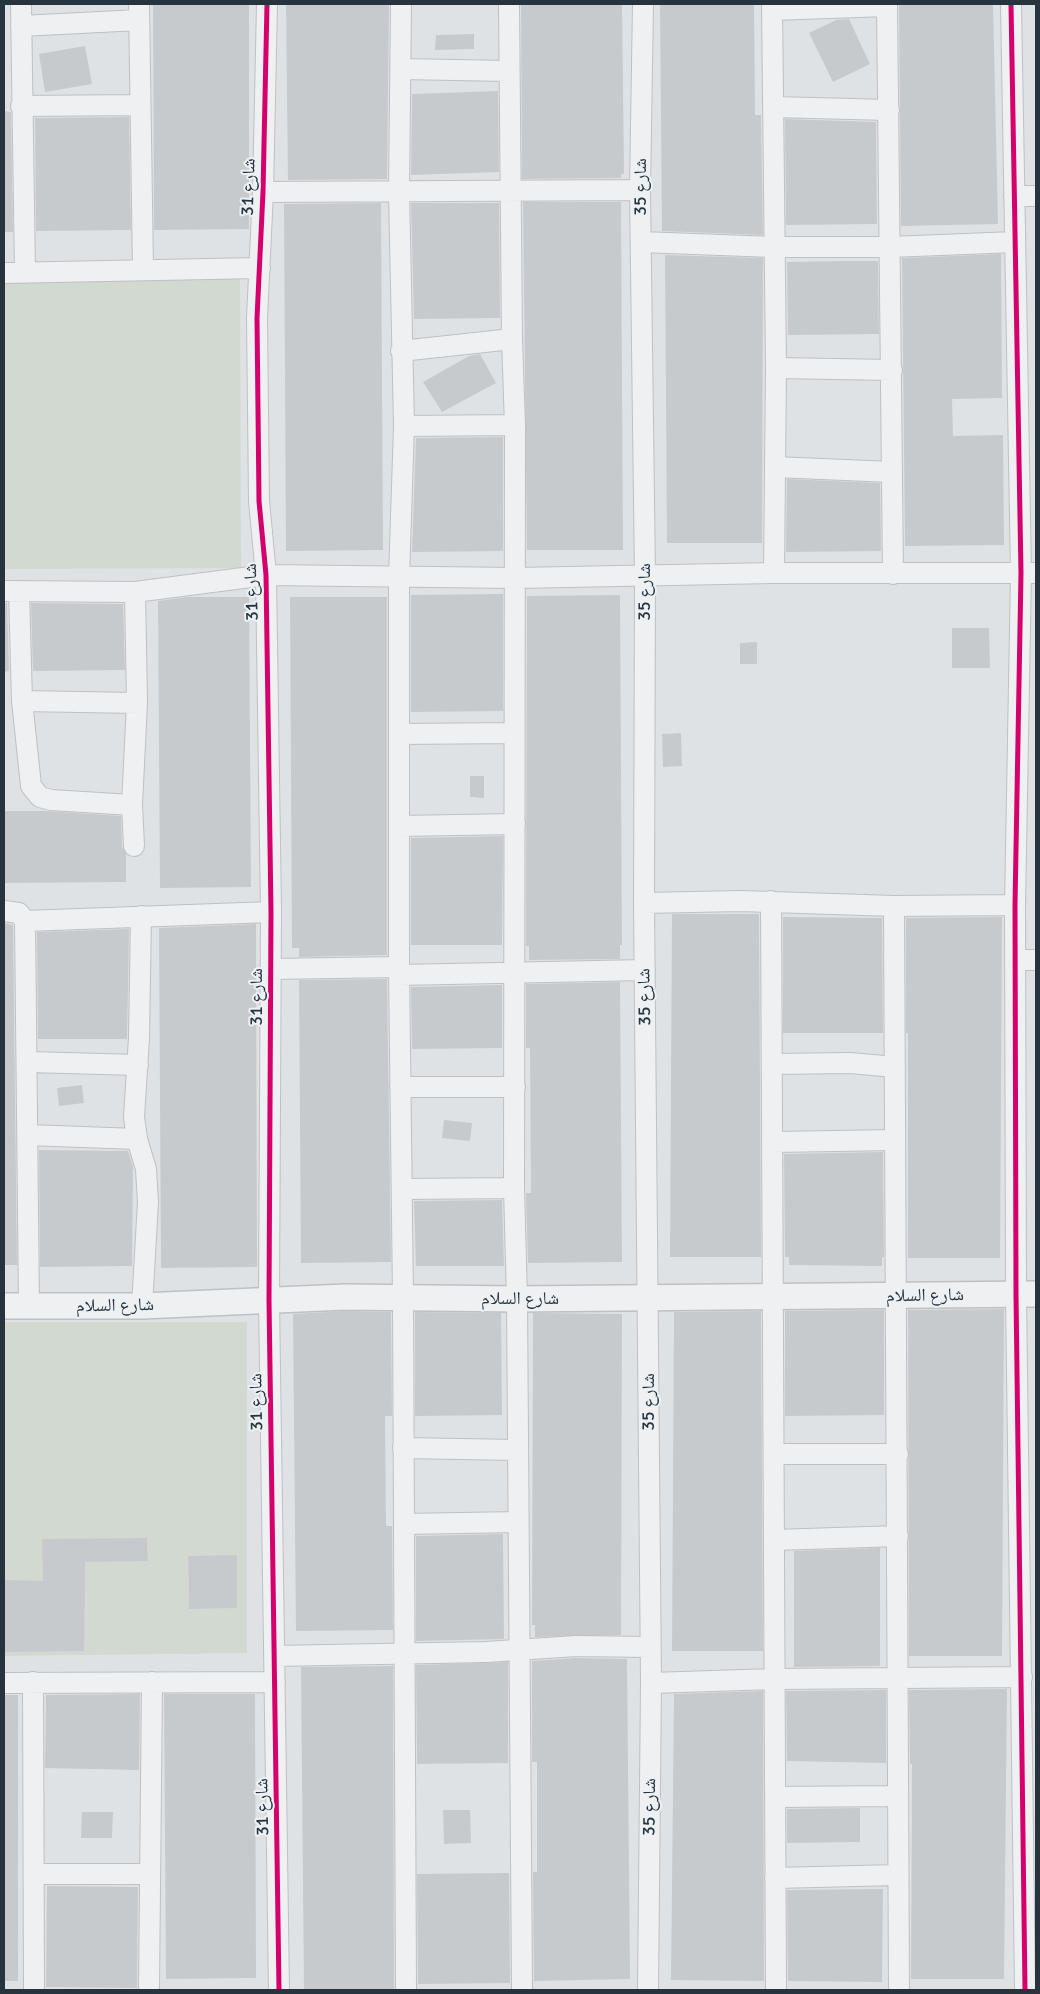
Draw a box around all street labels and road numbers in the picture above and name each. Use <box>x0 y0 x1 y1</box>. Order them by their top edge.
street label: شارع 31 <box>237 158 261 216</box>
street label: شارع 35 <box>630 158 652 216</box>
street label: شارع 31 <box>240 563 264 621</box>
street label: شارع 35 <box>634 563 656 621</box>
street label: شارع 31 <box>246 968 268 1026</box>
street label: شارع 35 <box>634 968 656 1026</box>
street label: شارع السلام <box>886 1285 964 1307</box>
street label: شارع السلام <box>481 1288 559 1310</box>
street label: شارع السلام <box>76 1295 154 1317</box>
street label: شارع 31 <box>246 1373 268 1431</box>
street label: شارع 35 <box>638 1373 660 1431</box>
street label: شارع 31 <box>252 1778 274 1836</box>
street label: شارع 35 <box>639 1778 661 1836</box>

